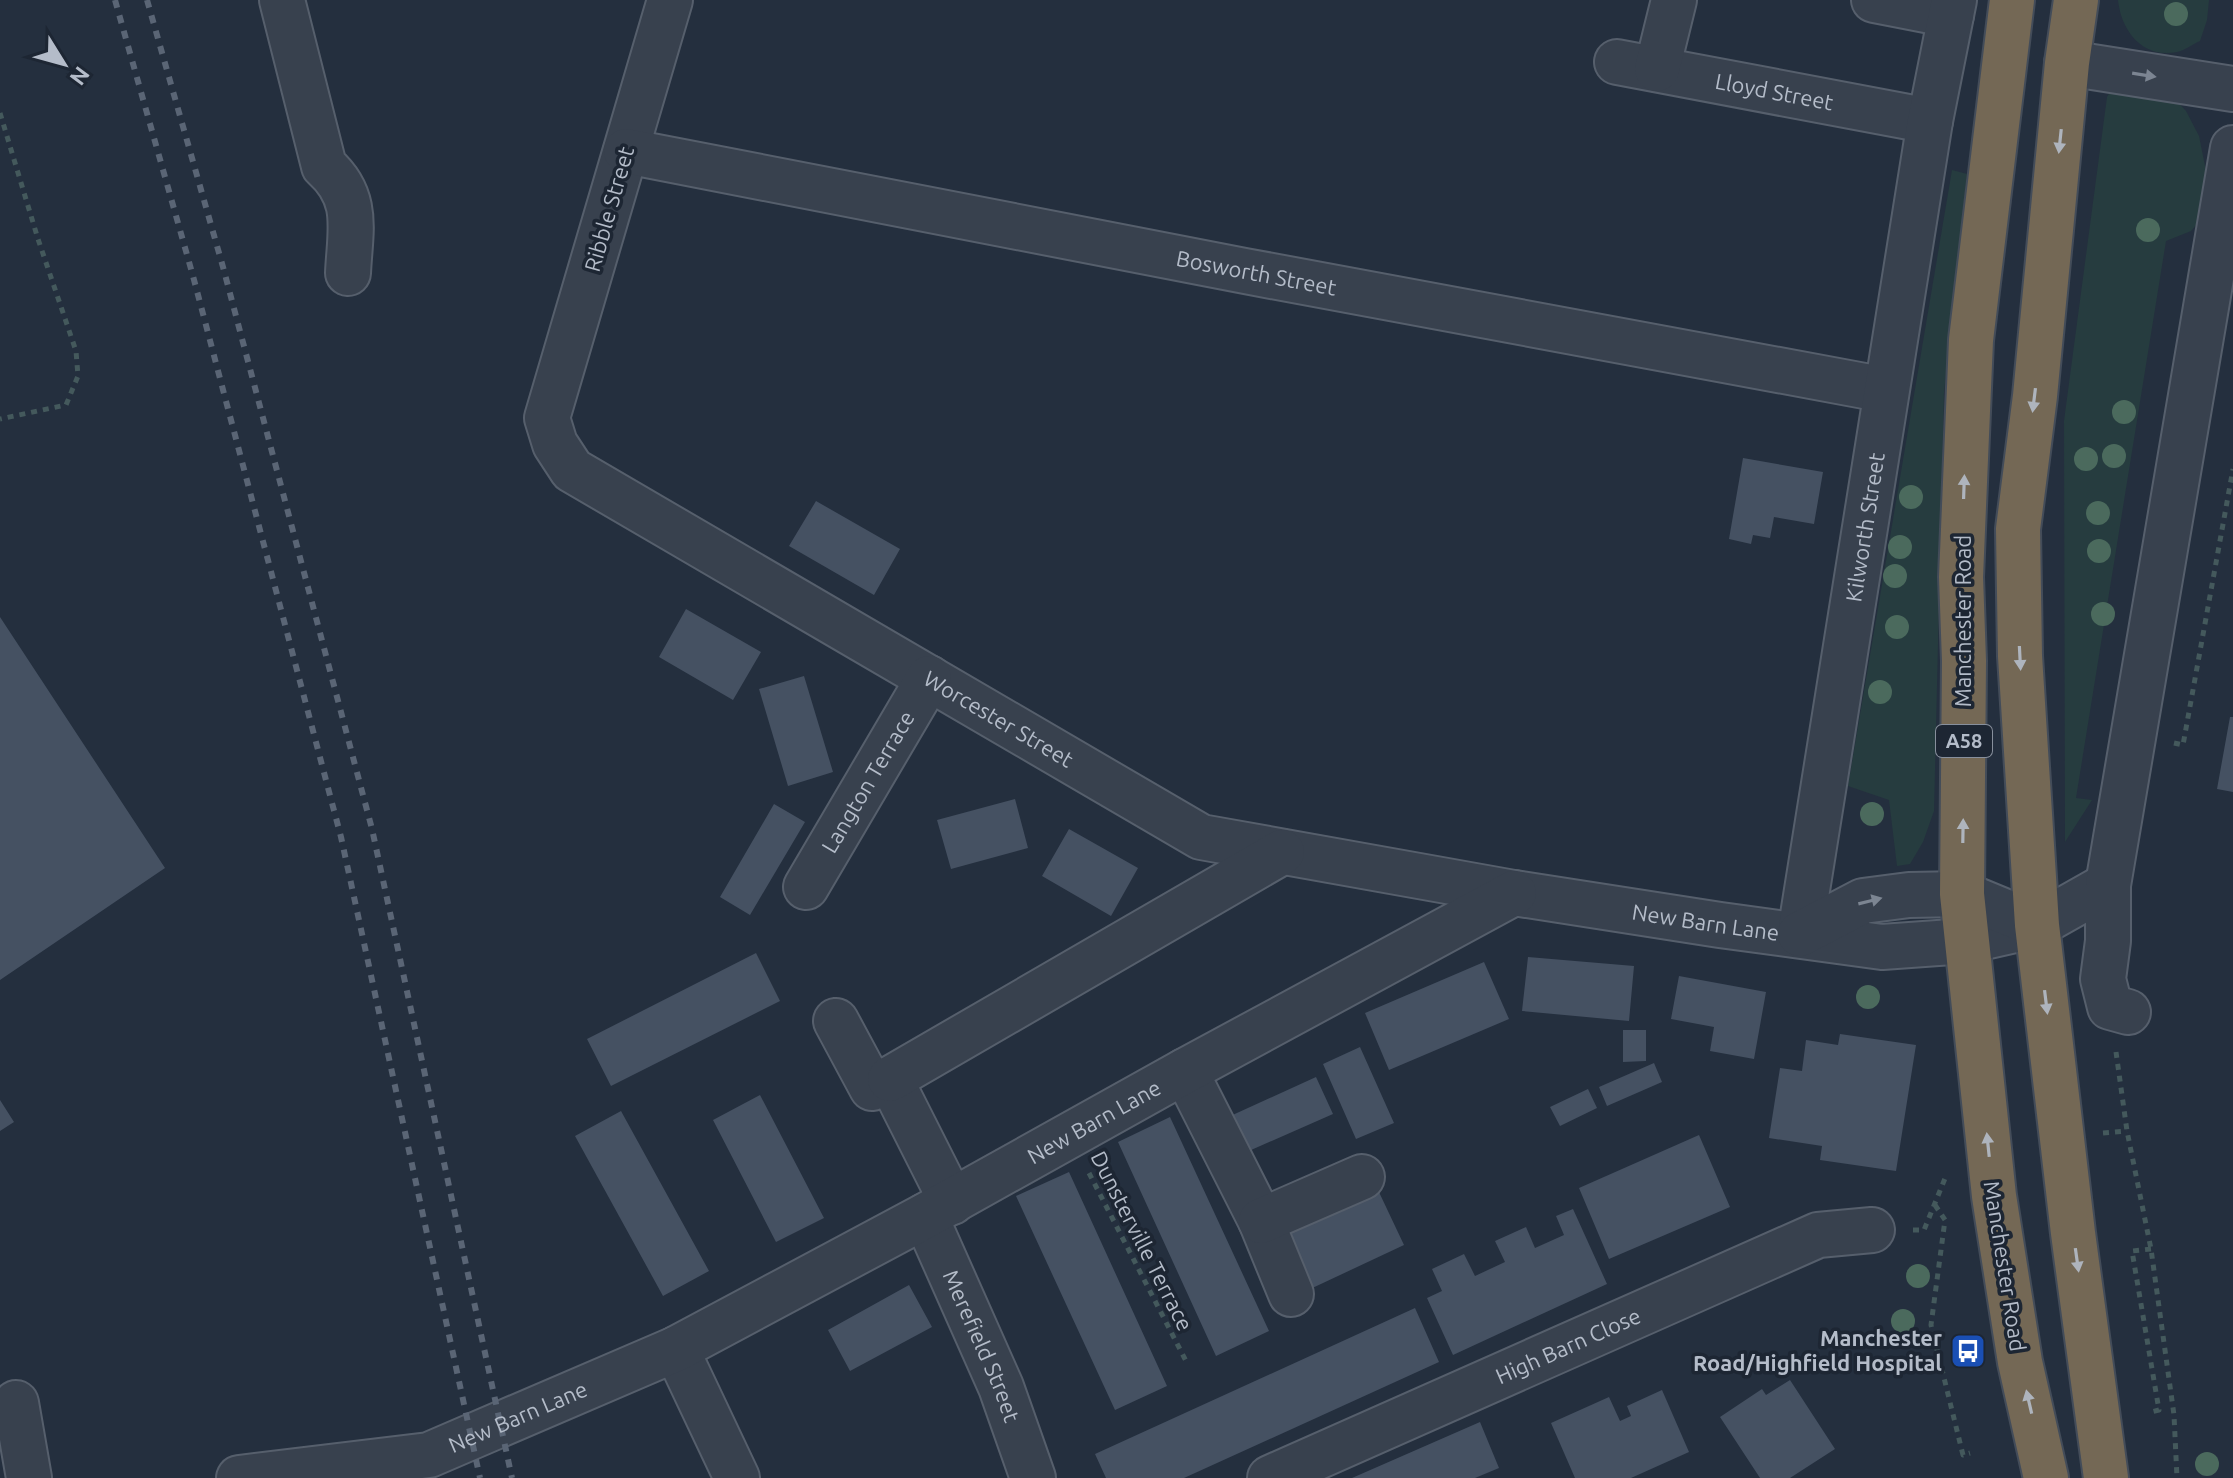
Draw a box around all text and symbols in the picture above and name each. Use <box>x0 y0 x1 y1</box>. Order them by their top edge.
north arrow <box>24 24 104 104</box>
text: N <box>65 62 95 90</box>
street label: Lloyd Street <box>1713 68 1836 115</box>
one-way arrow <box>2132 69 2157 82</box>
one-way arrow <box>2053 129 2066 154</box>
street label: Ribble Street <box>579 143 638 274</box>
street label: Bosworth Street <box>1174 245 1339 300</box>
one-way arrow <box>2028 388 2041 413</box>
street label: Kilworth Street <box>1840 450 1889 604</box>
one-way arrow <box>1957 474 1970 499</box>
street label: Manchester Road <box>1950 535 1975 707</box>
one-way arrow <box>2014 646 2027 672</box>
street label: Worcester Street <box>920 665 1078 772</box>
street label: Langton Terrace <box>816 706 919 857</box>
road number: A58 <box>1936 725 1992 757</box>
one-way arrow <box>1957 818 1969 843</box>
one-way arrow <box>1857 895 1882 907</box>
street label: New Barn Lane <box>1630 899 1781 945</box>
one-way arrow <box>2040 990 2053 1015</box>
street label: New Barn Lane <box>1023 1074 1165 1168</box>
one-way arrow <box>1981 1132 1994 1157</box>
street label: Dunsterville Terrace <box>1086 1147 1199 1335</box>
street label: Manchester Road <box>1980 1179 2031 1353</box>
one-way arrow <box>2071 1248 2084 1273</box>
street label: Merefield Street <box>939 1266 1025 1426</box>
street label: High Barn Close <box>1491 1302 1644 1388</box>
place label: Manchester Road/Highfield Hospital <box>1693 1325 1942 1375</box>
bus stop icon: Manchester Road/Highfield Hospital <box>1949 1332 1987 1370</box>
street label: New Barn Lane <box>444 1376 591 1457</box>
one-way arrow <box>2022 1389 2035 1414</box>

